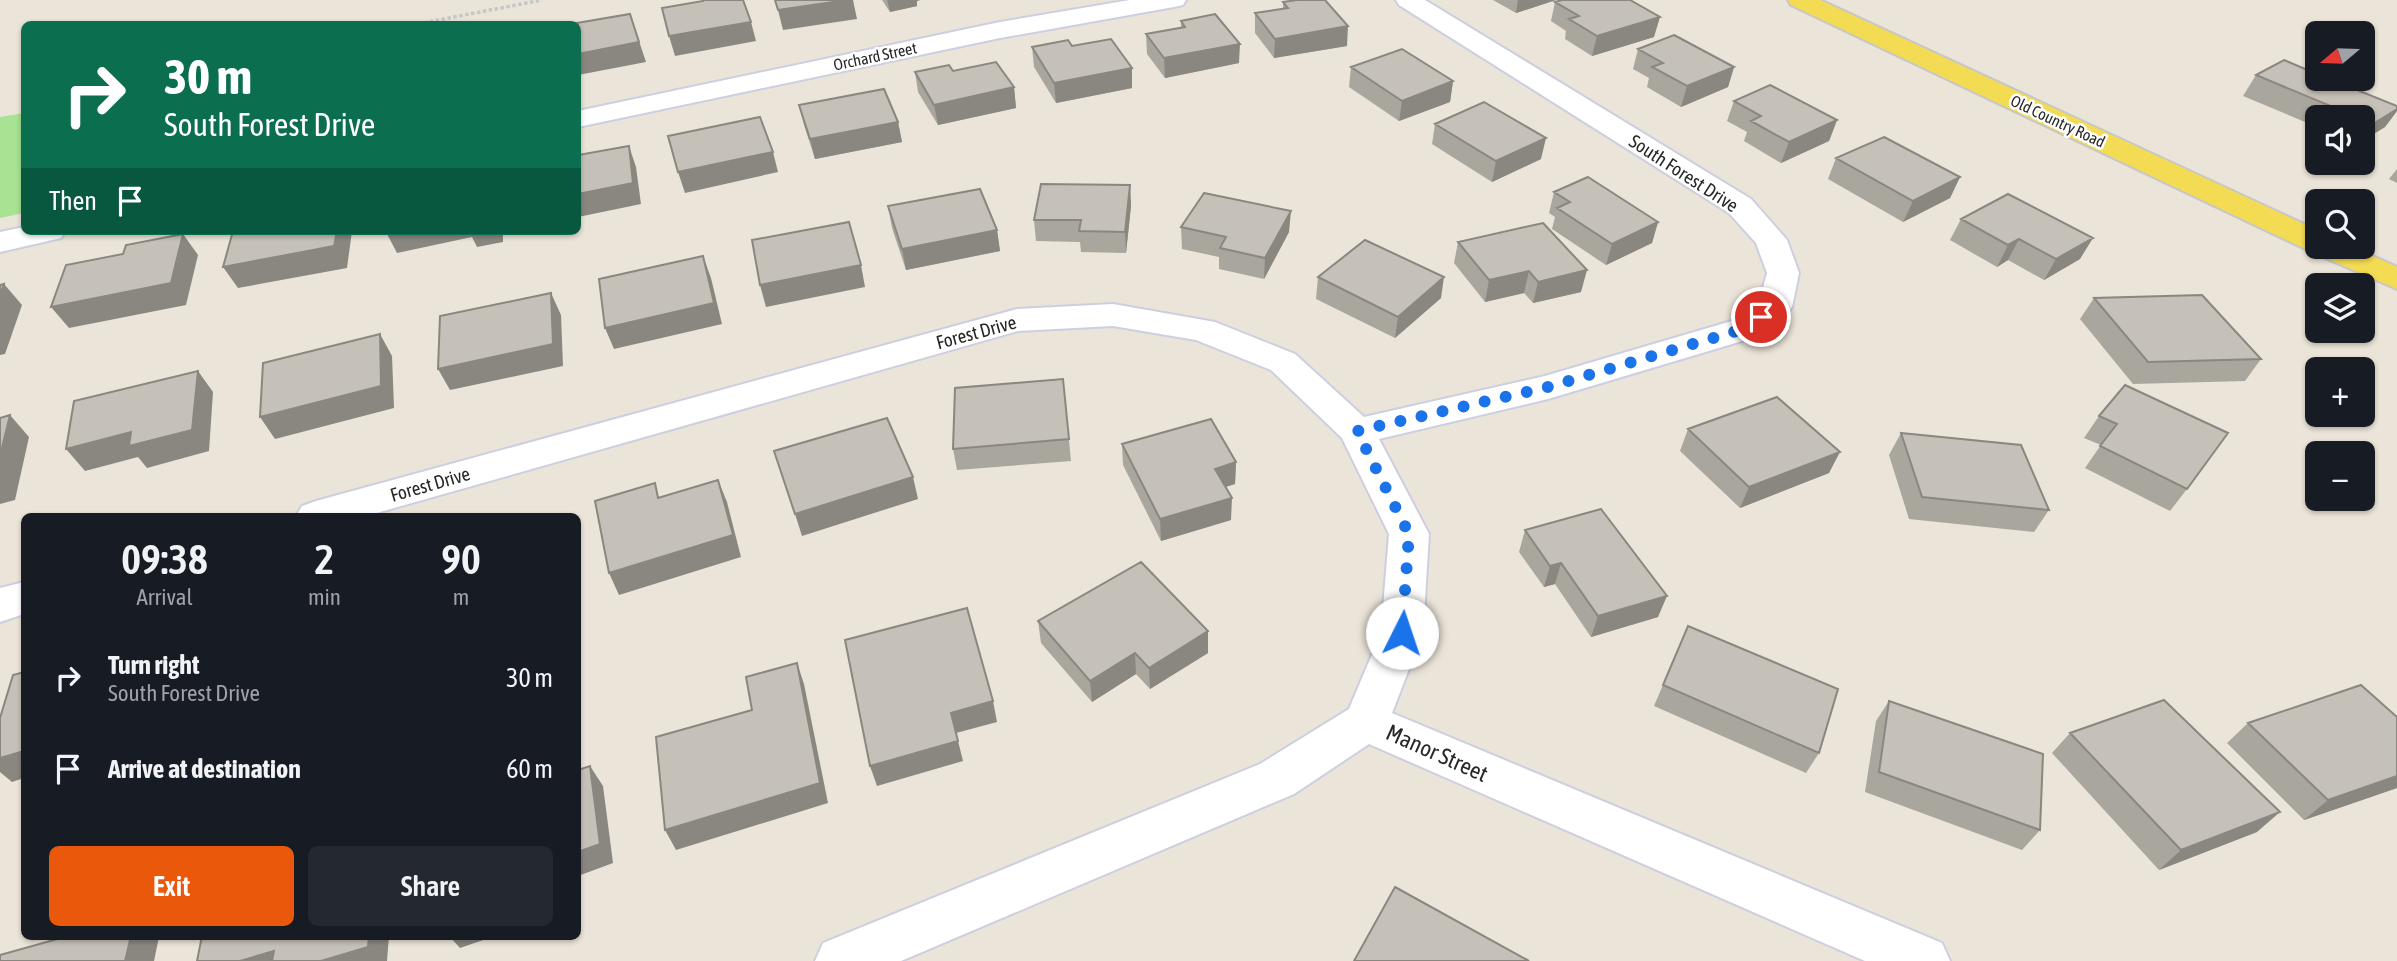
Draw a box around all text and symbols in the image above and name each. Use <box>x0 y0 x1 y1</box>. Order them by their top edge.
north arrow <box>2305 21 2375 91</box>
map controls <box>2305 21 2375 511</box>
street label: Orchard Street <box>832 38 919 74</box>
text: 30 m <box>164 48 252 104</box>
icon: right <box>49 49 140 140</box>
street label: Old Country Road <box>2008 91 2108 152</box>
button: sound <box>2305 105 2375 175</box>
text: South Forest Drive <box>164 106 375 143</box>
street label: South Forest Drive <box>1625 130 1743 216</box>
icon: arrive <box>111 182 149 220</box>
text: Then <box>49 186 97 216</box>
button: search <box>2305 189 2375 259</box>
button: layers <box>2305 273 2375 343</box>
pin <box>1731 287 1791 347</box>
icon: arrive <box>1742 298 1780 336</box>
street label: Forest Drive <box>933 311 1019 353</box>
button: + <box>2305 357 2375 427</box>
button: − <box>2305 441 2375 511</box>
street label: Forest Drive <box>388 462 472 506</box>
text: 09:38 <box>121 535 208 583</box>
text: 2 <box>315 535 334 583</box>
text: 90 <box>441 535 481 583</box>
text: Arrival <box>136 584 193 610</box>
text: min <box>308 584 341 610</box>
text: m <box>453 584 469 610</box>
position arrow <box>1365 596 1439 670</box>
text: Turn right <box>108 650 199 680</box>
icon: right <box>49 659 87 697</box>
text: 30 m <box>506 663 553 693</box>
text: South Forest Drive <box>108 680 260 706</box>
street label: Manor Street <box>1382 719 1492 787</box>
icon: arrive <box>49 750 87 788</box>
text: Arrive at destination <box>108 754 301 784</box>
text: 60 m <box>506 754 553 784</box>
button: Exit <box>49 846 294 926</box>
button: Share <box>308 846 553 926</box>

